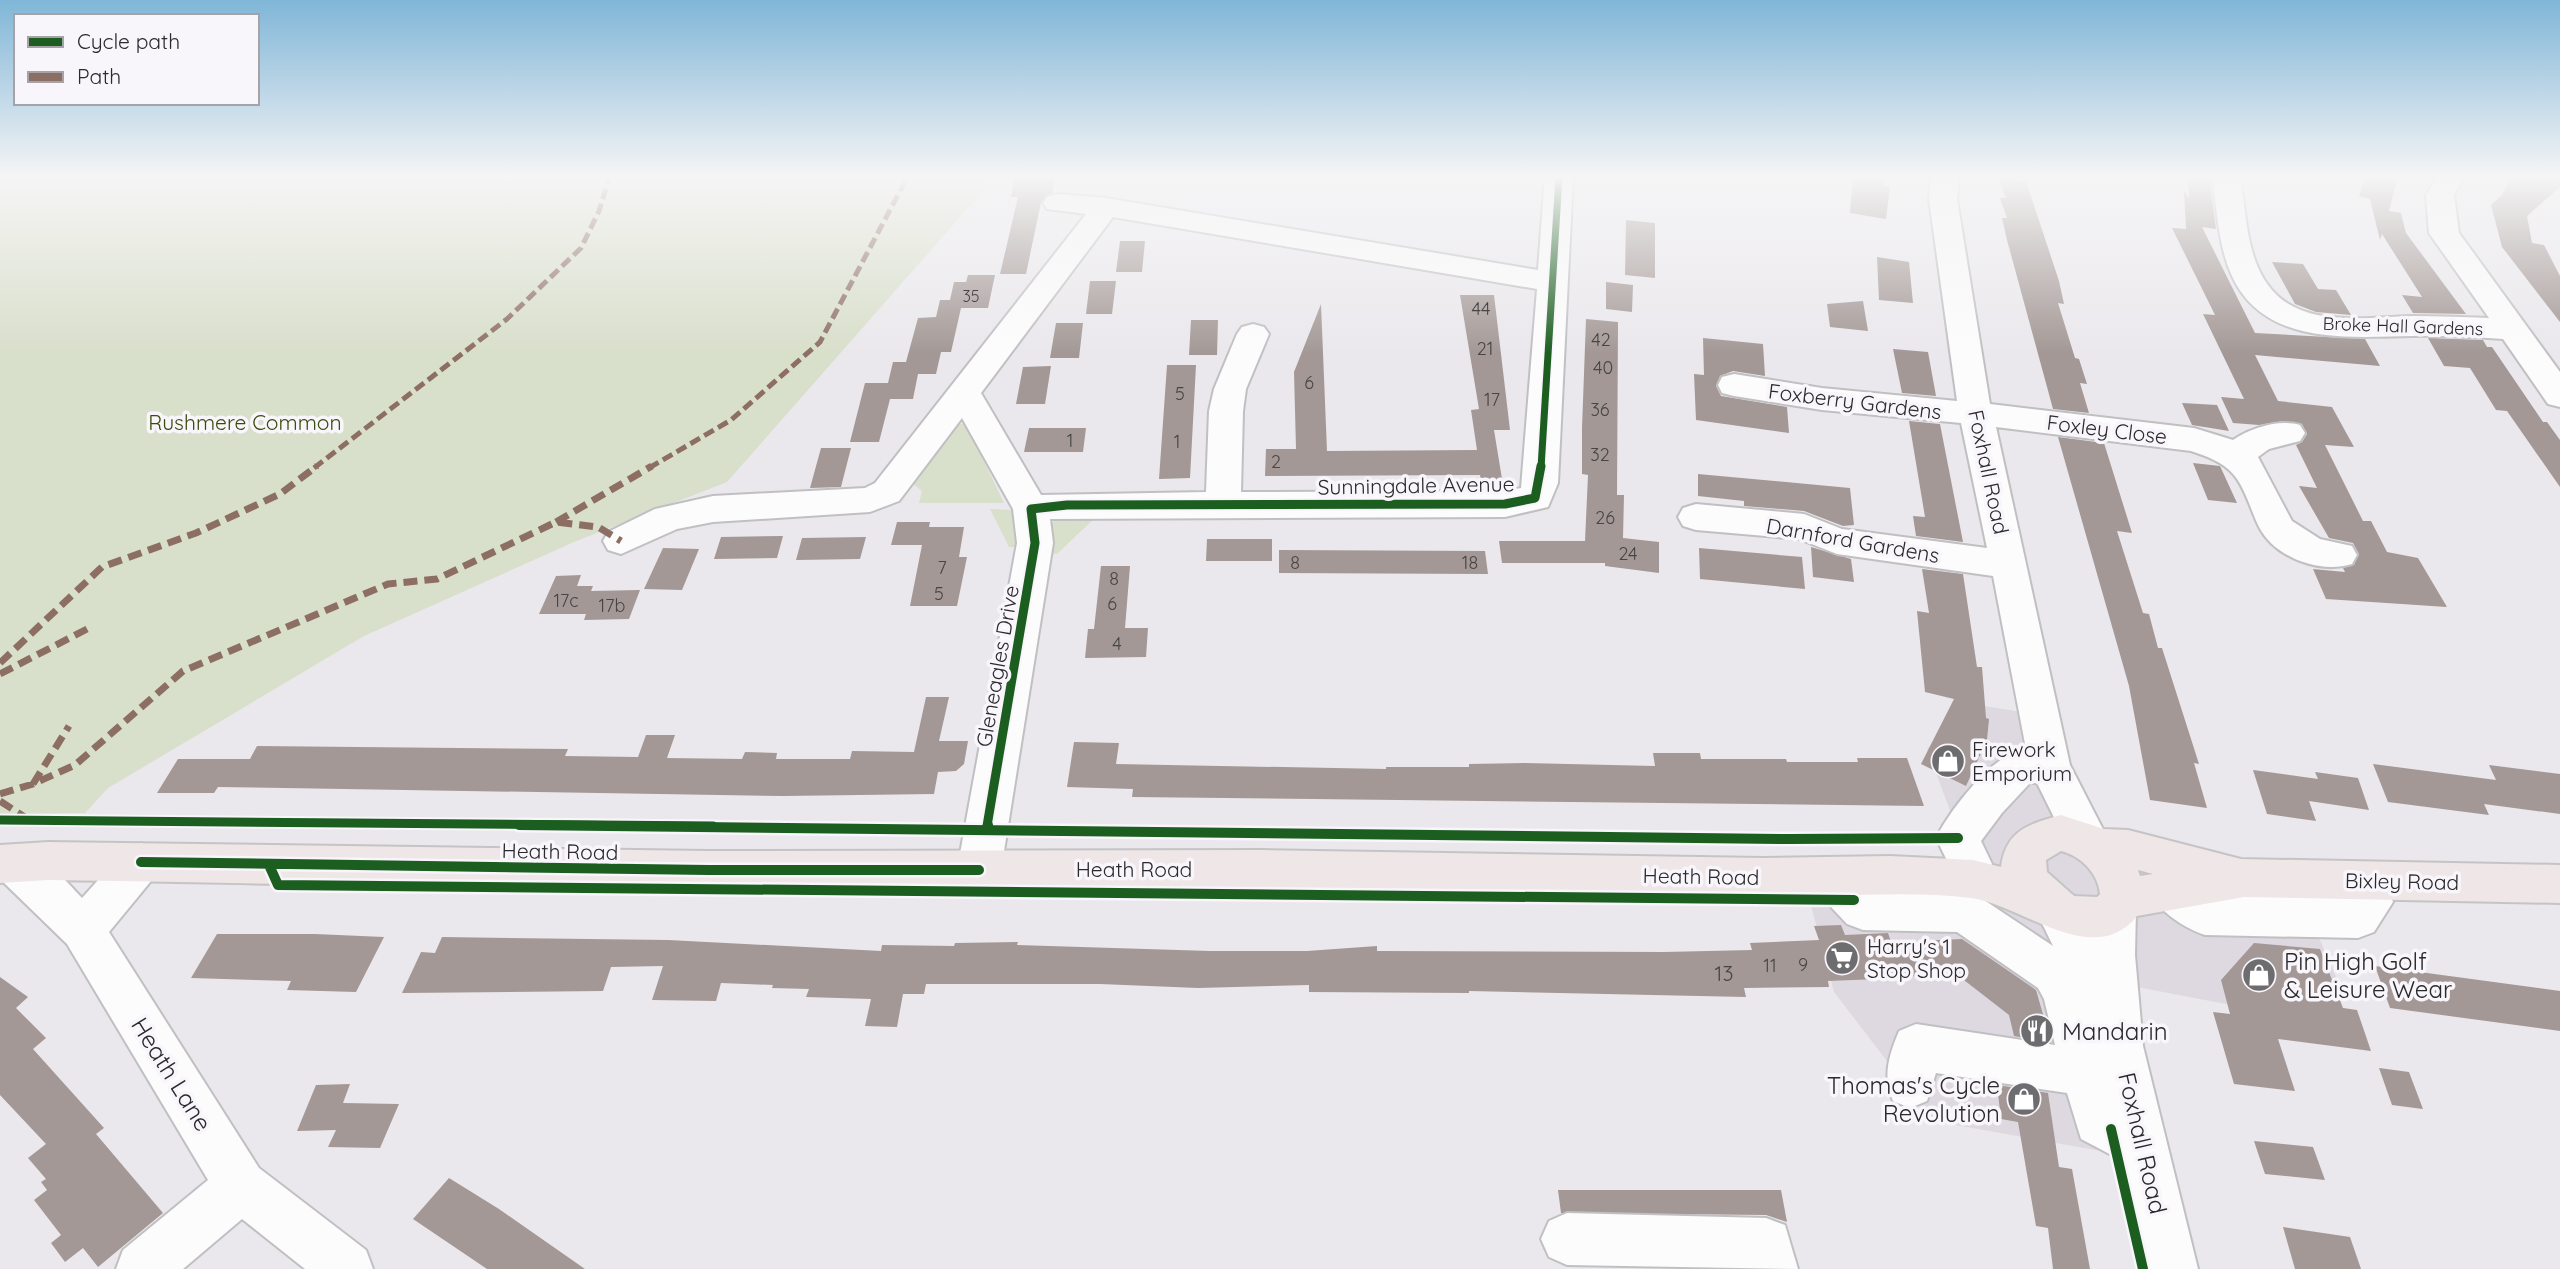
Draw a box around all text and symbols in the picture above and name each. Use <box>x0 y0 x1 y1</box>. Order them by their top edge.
legend <box>14 14 259 105</box>
text: Cycle path <box>77 28 180 54</box>
text: Path <box>77 63 121 89</box>
house number: 35 <box>962 286 980 306</box>
house number: 44 <box>1472 297 1490 320</box>
street label: Broke Hall Gardens <box>2322 312 2484 340</box>
house number: 42 <box>1591 328 1611 351</box>
house number: 21 <box>1477 337 1493 360</box>
house number: 40 <box>1593 356 1613 379</box>
house number: 6 <box>1304 371 1314 394</box>
street label: Foxberry Gardens <box>1767 377 1943 425</box>
house number: 5 <box>1175 382 1185 405</box>
house number: 17 <box>1484 388 1500 411</box>
house number: 36 <box>1590 398 1610 421</box>
street label: Foxhall Road <box>1963 408 2015 536</box>
park label: Rushmere Common <box>148 409 342 435</box>
street label: Foxley Close <box>2045 409 2169 449</box>
house number: 1 <box>1067 429 1073 452</box>
house number: 1 <box>1174 430 1180 453</box>
house number: 32 <box>1590 443 1610 466</box>
house number: 2 <box>1271 450 1281 473</box>
street label: Sunningdale Avenue <box>1317 470 1515 500</box>
house number: 26 <box>1595 506 1615 529</box>
street label: Darnford Gardens <box>1764 512 1942 568</box>
house number: 24 <box>1618 542 1638 565</box>
house number: 8 <box>1290 551 1300 574</box>
house number: 18 <box>1462 551 1478 574</box>
house number: 7 <box>937 556 947 579</box>
house number: 8 <box>1109 567 1119 590</box>
house number: 5 <box>934 582 944 605</box>
street label: Gleneagles Drive <box>970 583 1024 749</box>
house number: 17c <box>553 589 579 612</box>
house number: 6 <box>1107 592 1117 615</box>
house number: 17b <box>599 594 625 617</box>
house number: 4 <box>1112 632 1122 655</box>
place label: Firework Emporium <box>1972 736 2072 786</box>
shop icon: Firework Emporium <box>1929 742 1967 780</box>
street label: Heath Road <box>501 837 619 865</box>
street label: Heath Road <box>1076 856 1192 882</box>
street label: Heath Road <box>1642 862 1760 890</box>
street label: Bixley Road <box>2345 867 2459 895</box>
place label: Harry's 1 Stop Shop <box>1867 933 1966 983</box>
supermarket icon: Harry's 1 Stop Shop <box>1823 939 1861 977</box>
place label: Pin High Golf & Leisure Wear <box>2284 946 2452 1004</box>
house number: 9 <box>1798 953 1808 976</box>
house number: 11 <box>1763 954 1777 977</box>
shop icon: Pin High Golf & Leisure Wear <box>2240 956 2278 994</box>
house number: 13 <box>1715 960 1733 986</box>
street label: Heath Lane <box>125 1012 219 1136</box>
restaurant icon: Mandarin <box>2018 1012 2056 1050</box>
place label: Mandarin <box>2062 1016 2168 1046</box>
street label: Foxhall Road <box>2112 1069 2174 1217</box>
place label: Thomas's Cycle Revolution <box>1827 1070 2000 1128</box>
shop icon: Thomas's Cycle Revolution <box>2005 1080 2043 1118</box>

